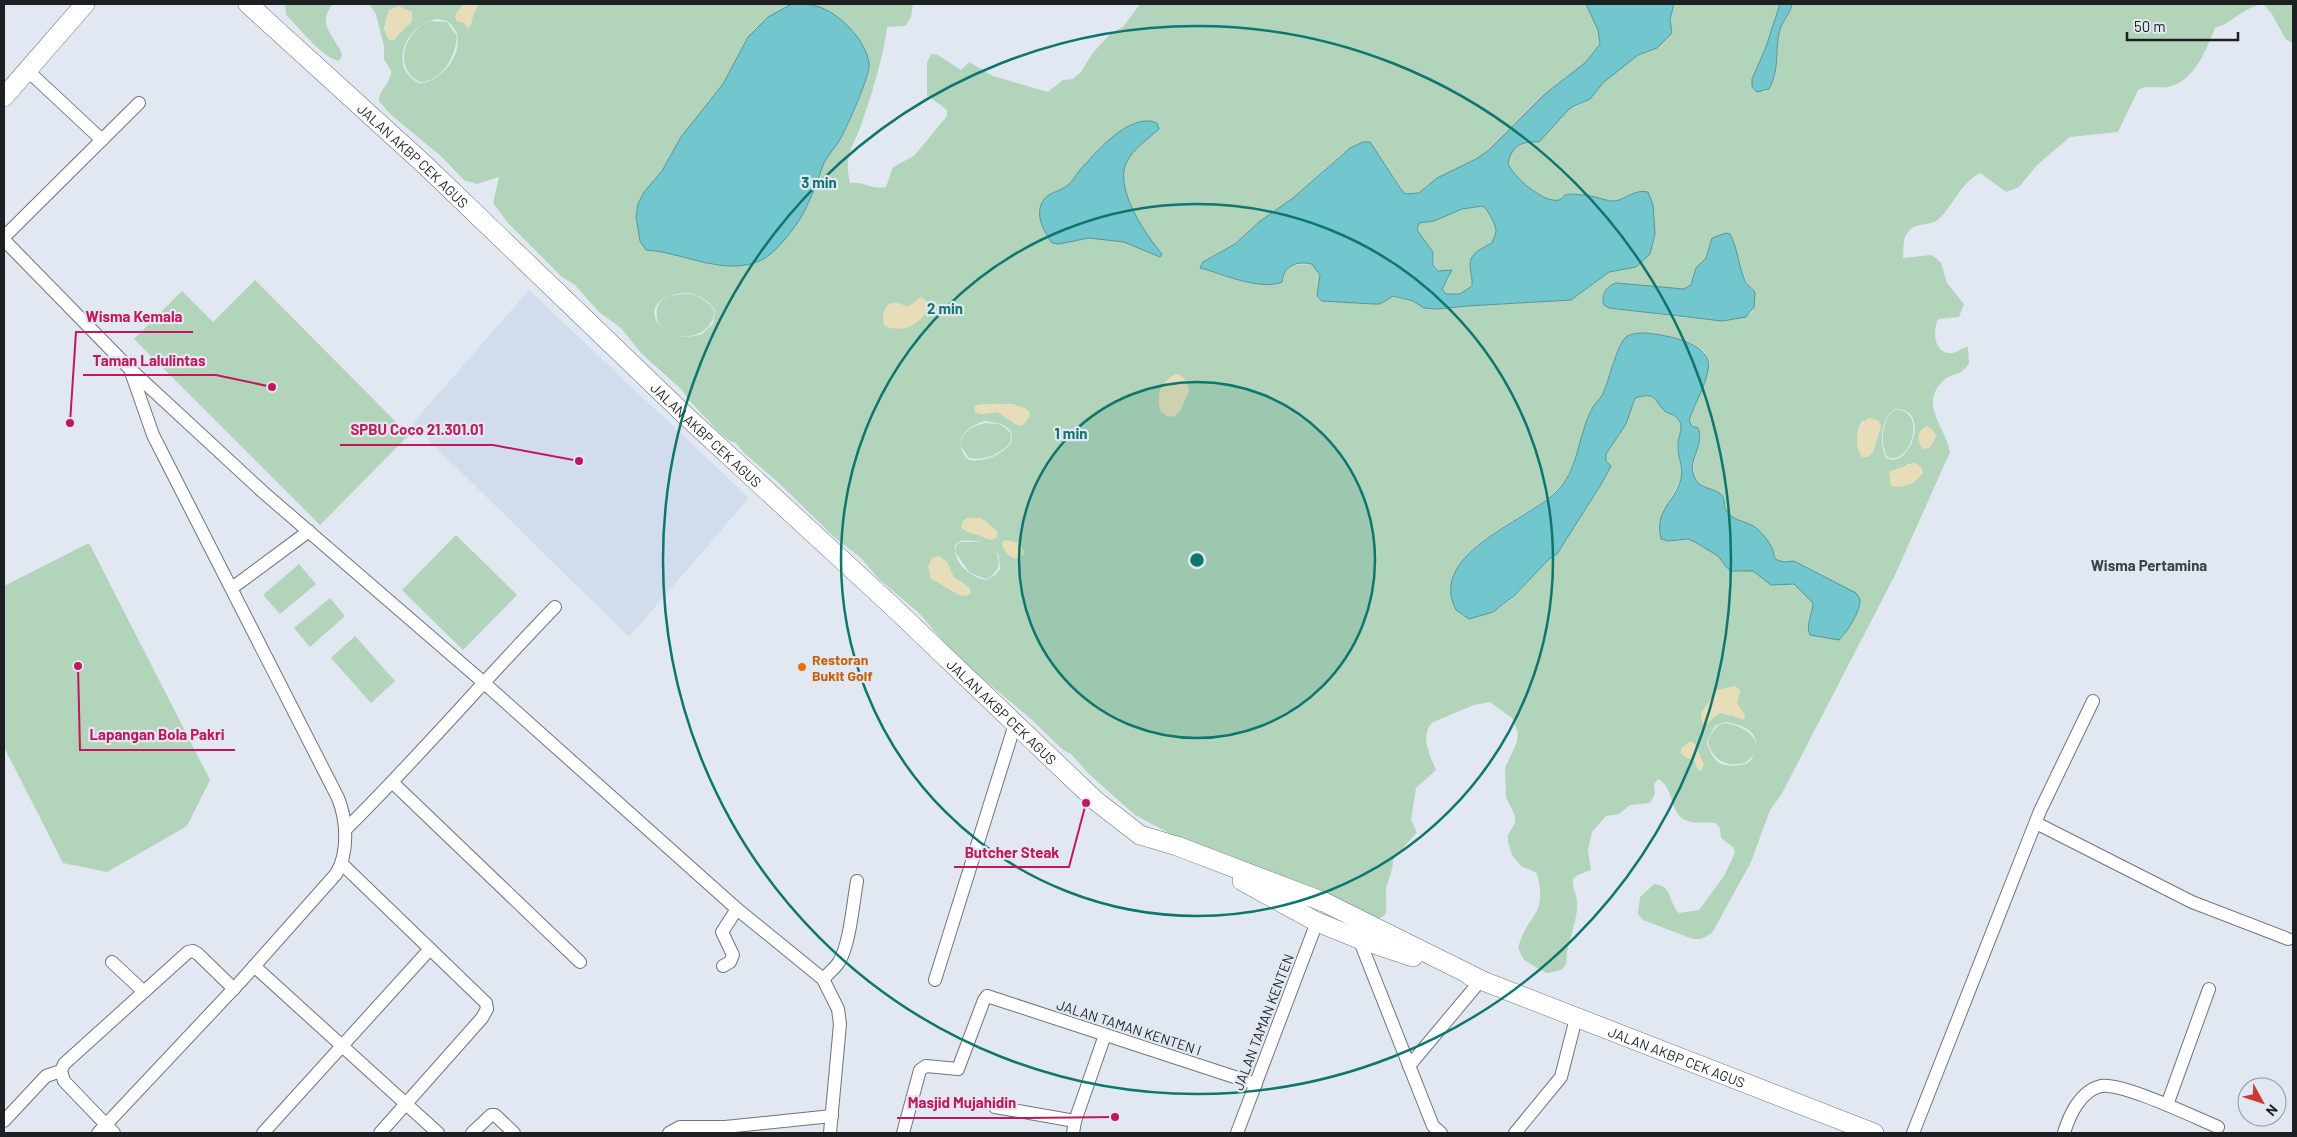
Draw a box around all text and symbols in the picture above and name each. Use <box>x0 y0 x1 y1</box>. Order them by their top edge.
scale bar <box>2127 10 2238 42</box>
text: 50 m <box>2134 17 2166 35</box>
street label: JALAN AKBP CEK AGUS <box>354 100 472 211</box>
text: 3 min <box>801 173 837 191</box>
text: 2 min <box>927 299 963 317</box>
callout: Wisma Kemala <box>76 302 193 332</box>
text: Wisma Kemala <box>85 307 183 325</box>
callout: Taman Lalulintas <box>83 345 216 375</box>
text: Taman Lalulintas <box>93 351 206 369</box>
street label: JALAN AKBP CEK AGUS <box>648 379 765 490</box>
callout: SPBU Coco 21.301.01 <box>340 415 493 445</box>
text: SPBU Coco 21.301.01 <box>350 420 484 438</box>
text: 1 min <box>1055 424 1087 442</box>
centre of rings <box>1188 551 1206 569</box>
district label: Wisma Pertamina <box>2091 556 2207 574</box>
place label: Restoran Bukit Golf <box>812 651 873 684</box>
street label: JALAN AKBP CEK AGUS <box>944 655 1061 768</box>
marker: Restoran Bukit Golf <box>796 661 808 673</box>
callout: Lapangan Bola Pakri <box>80 720 235 750</box>
text: Lapangan Bola Pakri <box>89 725 225 743</box>
callout: Butcher Steak <box>954 837 1069 867</box>
text: Butcher Steak <box>965 843 1059 861</box>
street label: JALAN TAMAN KENTEN <box>1229 951 1297 1093</box>
street label: JALAN TAMAN KENTEN I <box>1055 996 1203 1058</box>
street label: JALAN AKBP CEK AGUS <box>1606 1022 1748 1091</box>
north arrow <box>2237 1077 2287 1127</box>
callout: Masjid Mujahidin <box>897 1088 1026 1118</box>
text: Masjid Mujahidin <box>908 1093 1016 1111</box>
text: N <box>2263 1102 2282 1120</box>

